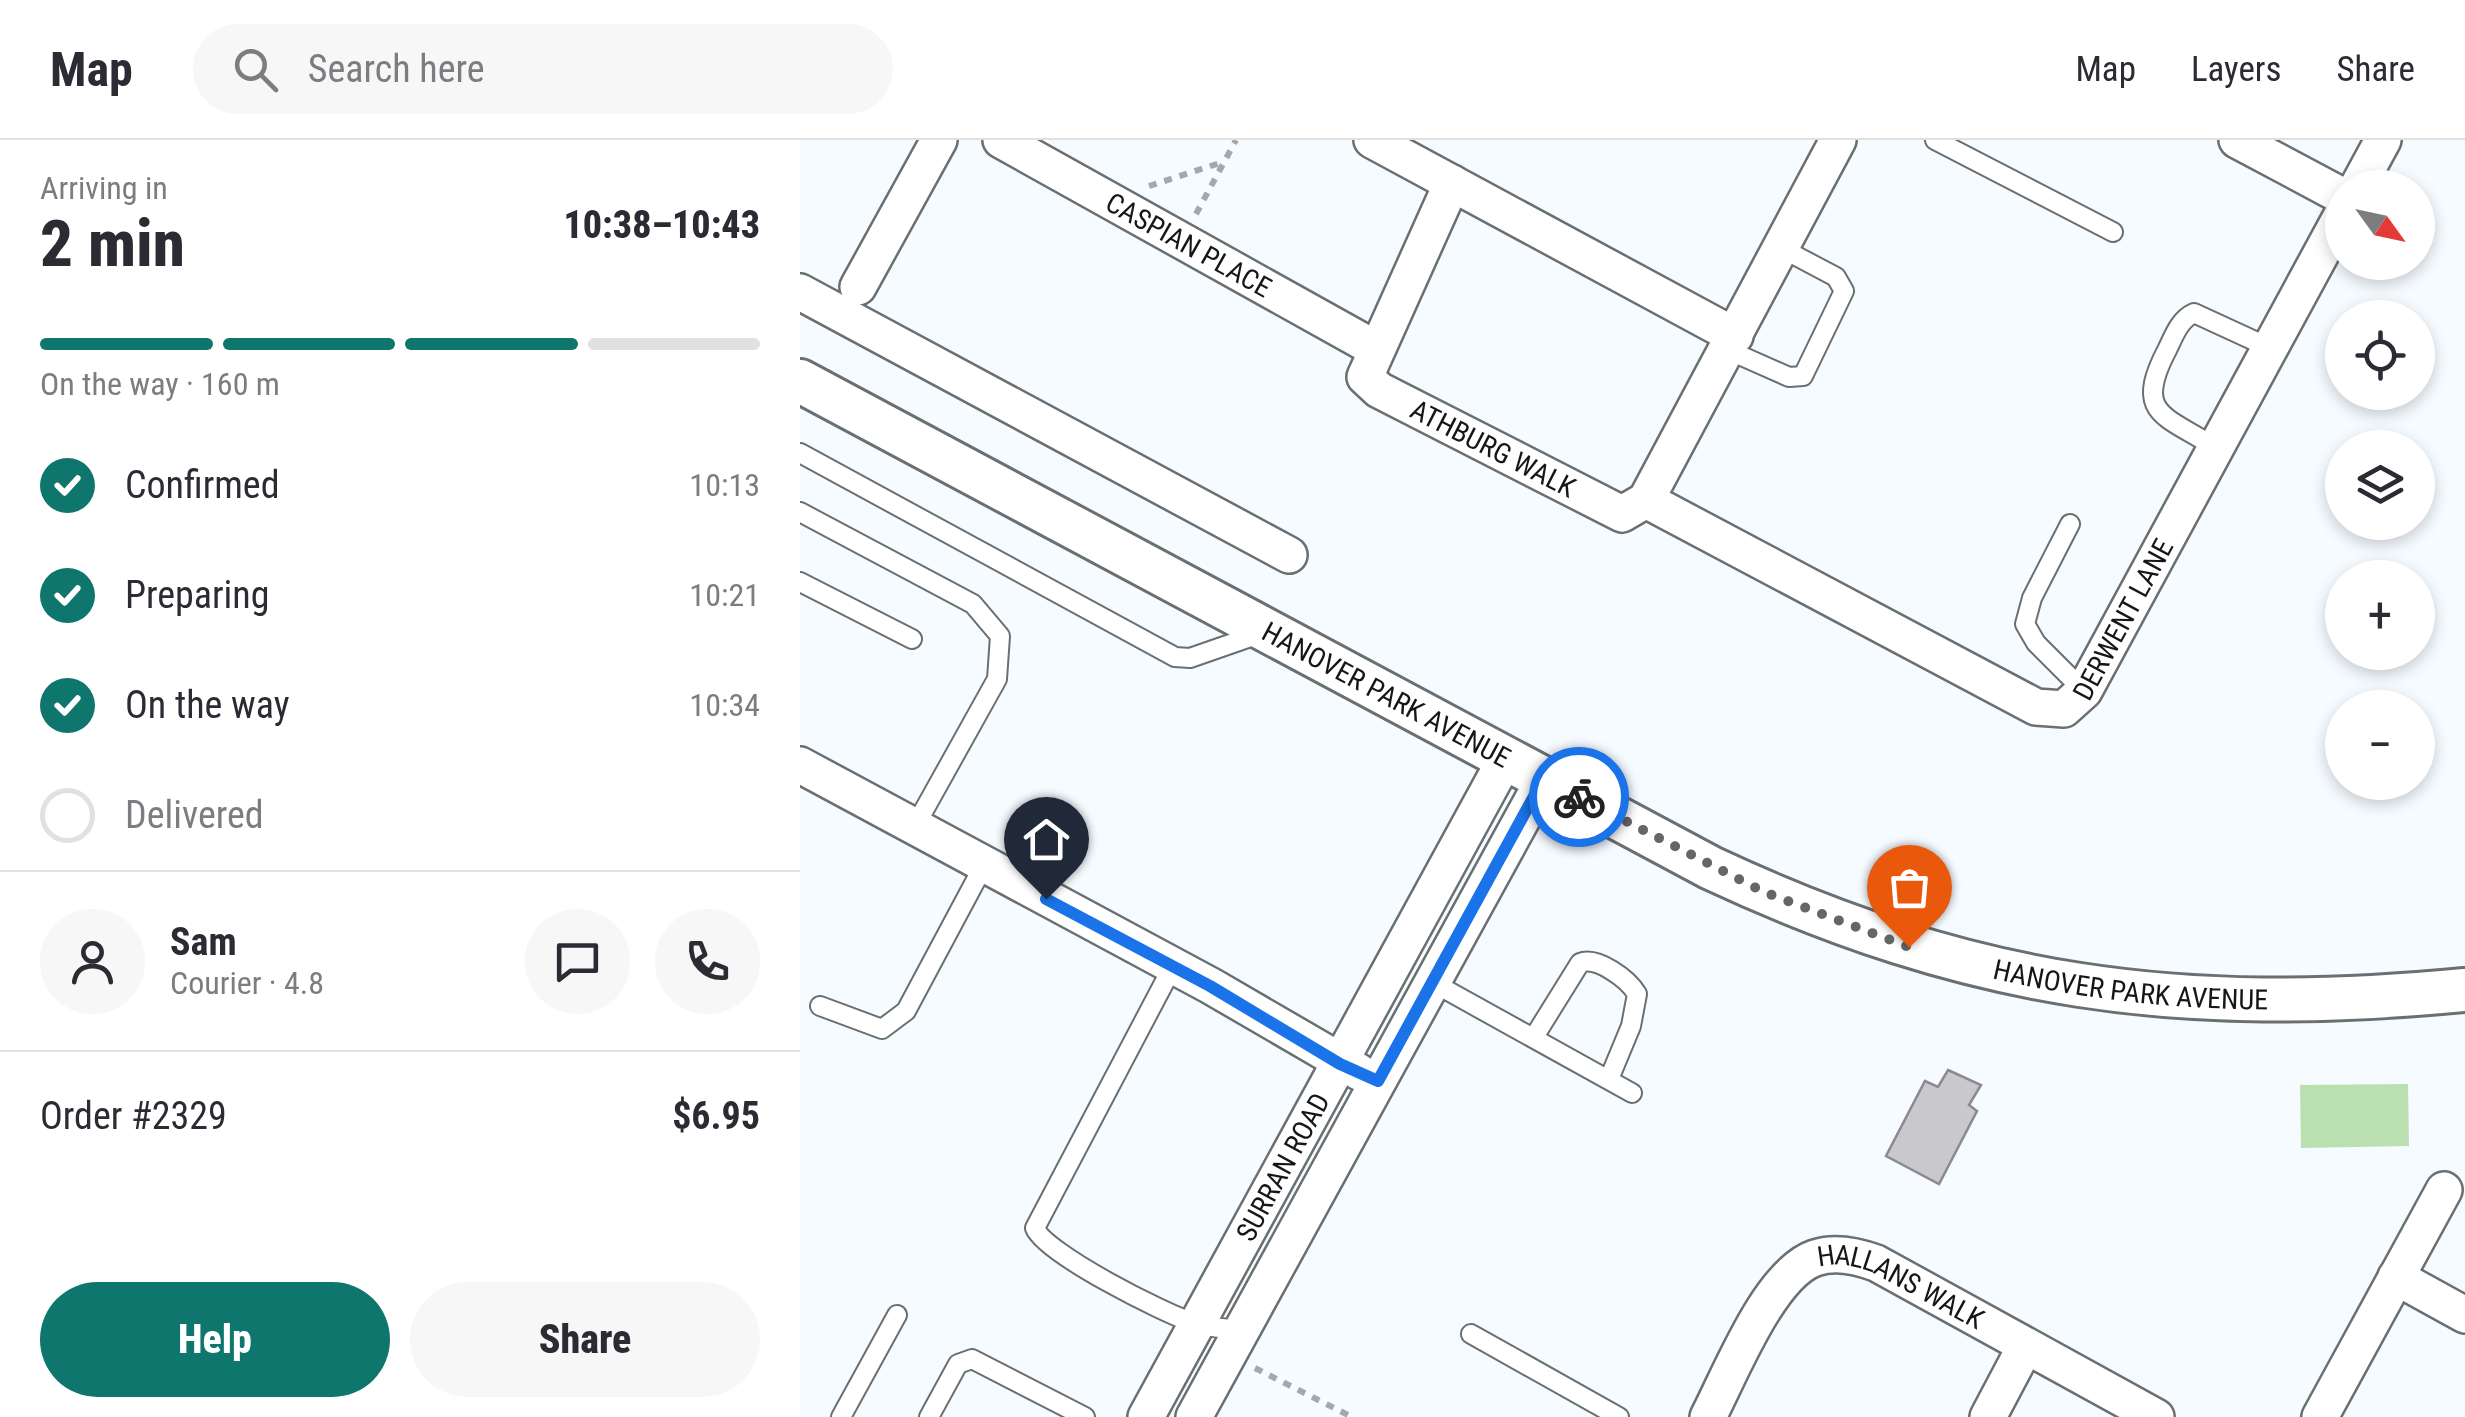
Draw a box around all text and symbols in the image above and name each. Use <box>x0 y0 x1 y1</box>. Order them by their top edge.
search box <box>193 24 893 114</box>
text: Map <box>50 41 133 98</box>
icon: search <box>228 42 283 97</box>
text: Search here <box>308 47 485 91</box>
text: Map <box>2075 49 2136 90</box>
text: Layers <box>2191 49 2281 90</box>
text: Share <box>2336 49 2415 90</box>
text: Arriving in <box>40 169 168 207</box>
north arrow <box>2325 170 2435 280</box>
map controls <box>2325 170 2435 800</box>
street label: CASPIAN PLACE <box>1100 185 1277 304</box>
text: 10:38–10:43 <box>563 203 760 247</box>
text: 2 min <box>40 206 185 282</box>
button: locate <box>2325 300 2435 410</box>
text: On the way · 160 m <box>40 365 280 403</box>
street label: ATHBURG WALK <box>1405 393 1582 504</box>
button: layers <box>2325 430 2435 540</box>
icon: check <box>40 458 95 513</box>
text: Confirmed <box>125 463 280 507</box>
text: 10:13 <box>689 466 760 504</box>
street label: DERWENT LANE <box>2066 533 2180 706</box>
button: + <box>2325 560 2435 670</box>
icon: check <box>40 568 95 623</box>
text: Preparing <box>125 573 270 617</box>
text: 10:21 <box>689 576 760 614</box>
street label: HANOVER PARK AVENUE <box>1257 615 1516 774</box>
icon: check <box>40 678 95 733</box>
text: On the way <box>125 683 290 727</box>
text: 10:34 <box>689 686 760 724</box>
button: − <box>2325 690 2435 800</box>
courier <box>1529 747 1629 847</box>
icon: bike <box>1552 770 1607 825</box>
text: Delivered <box>125 793 264 837</box>
pin <box>1004 797 1089 900</box>
icon: home <box>1019 812 1074 867</box>
pin <box>1867 845 1952 948</box>
icon: bag <box>1882 860 1937 915</box>
button: person <box>40 909 145 1014</box>
button: chat <box>525 909 630 1014</box>
button: phone <box>655 909 760 1014</box>
text: Sam <box>170 920 237 964</box>
street label: HANOVER PARK AVENUE <box>1990 952 2268 1016</box>
text: Courier · 4.8 <box>170 964 324 1002</box>
street label: SURRAN ROAD <box>1229 1087 1336 1247</box>
text: Order #2329 <box>40 1094 227 1138</box>
text: $6.95 <box>672 1094 760 1138</box>
street label: HALLANS WALK <box>1815 1238 1990 1336</box>
button: Help <box>40 1282 390 1397</box>
button: Share <box>410 1282 760 1397</box>

